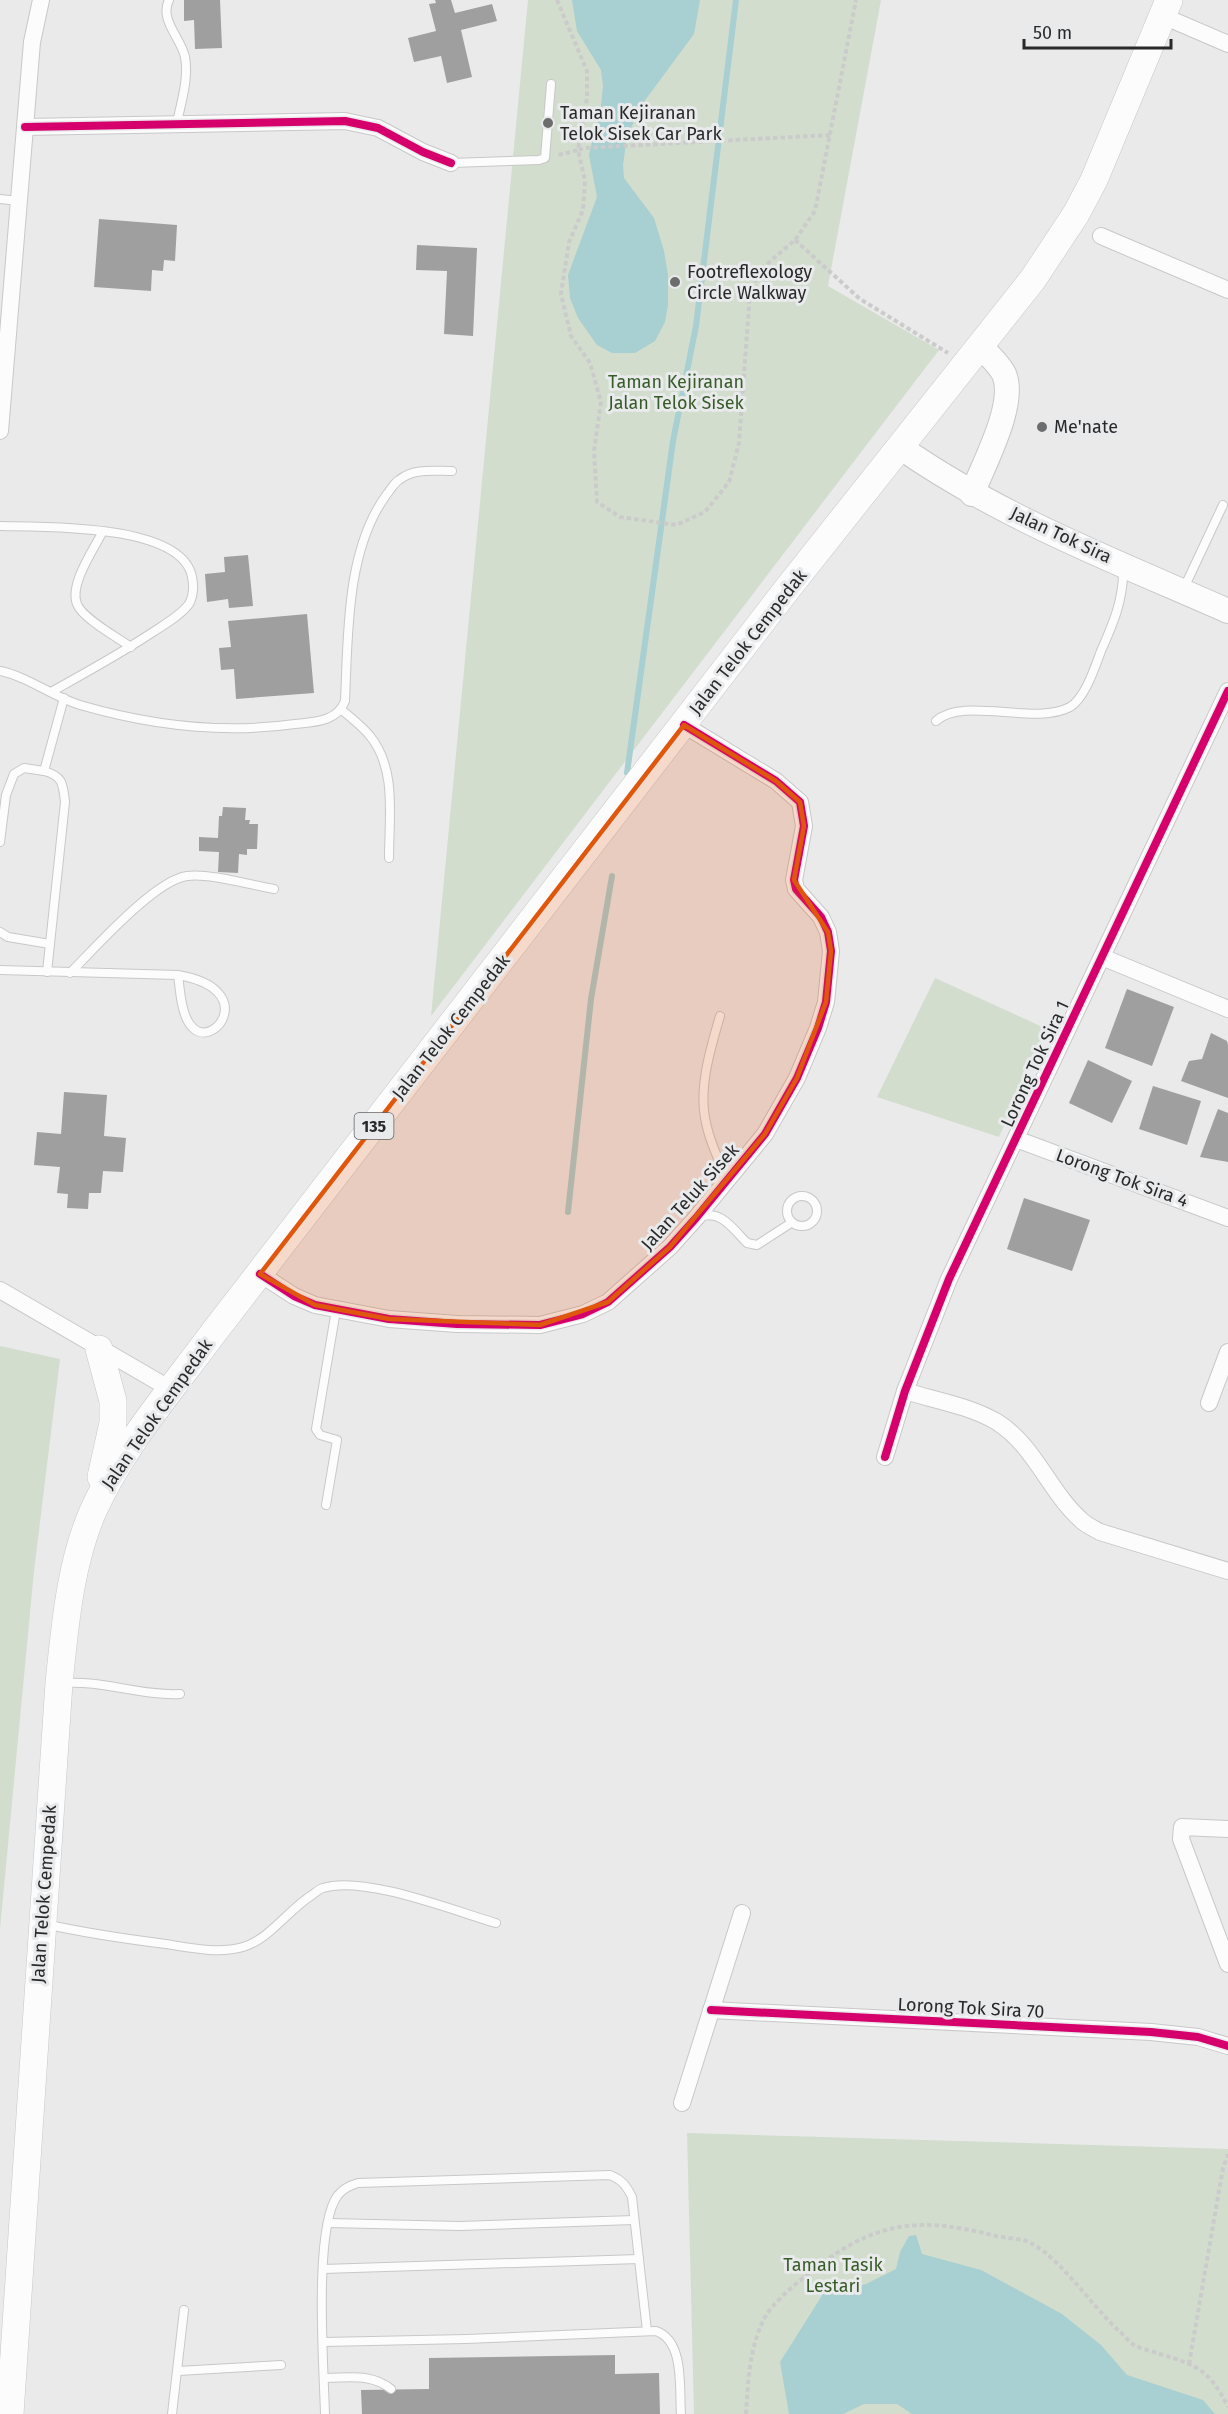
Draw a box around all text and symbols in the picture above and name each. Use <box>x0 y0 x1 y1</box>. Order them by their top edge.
scale bar <box>1024 12 1171 50</box>
text: 50 m <box>1033 22 1072 44</box>
place label: Taman Kejiranan Telok Sisek Car Park <box>560 102 723 145</box>
marker: Taman Kejiranan Telok Sisek Car Park <box>541 116 555 130</box>
place label: Footreflexology Circle Walkway <box>687 261 812 304</box>
marker: Footreflexology Circle Walkway <box>668 275 682 289</box>
park label: Taman Kejiranan Jalan Telok Sisek <box>608 371 745 414</box>
place label: Me'nate <box>1054 416 1118 438</box>
marker: Me'nate <box>1035 420 1049 434</box>
street label: Jalan Tok Sira <box>1007 502 1115 568</box>
street label: Jalan Telok Cempedak <box>684 564 812 719</box>
street label: Jalan Telok Cempedak <box>387 949 515 1104</box>
street label: Lorong Tok Sira 1 <box>996 997 1074 1131</box>
road number: 135 <box>354 1113 394 1139</box>
street label: Jalan Teluk Sisek <box>636 1139 744 1255</box>
street label: Lorong Tok Sira 4 <box>1053 1144 1191 1212</box>
street label: Jalan Telok Cempedak <box>97 1334 218 1493</box>
street label: Jalan Telok Cempedak <box>27 1803 61 1984</box>
street label: Lorong Tok Sira 70 <box>897 1993 1045 2023</box>
park label: Taman Tasik Lestari <box>783 2254 884 2297</box>

